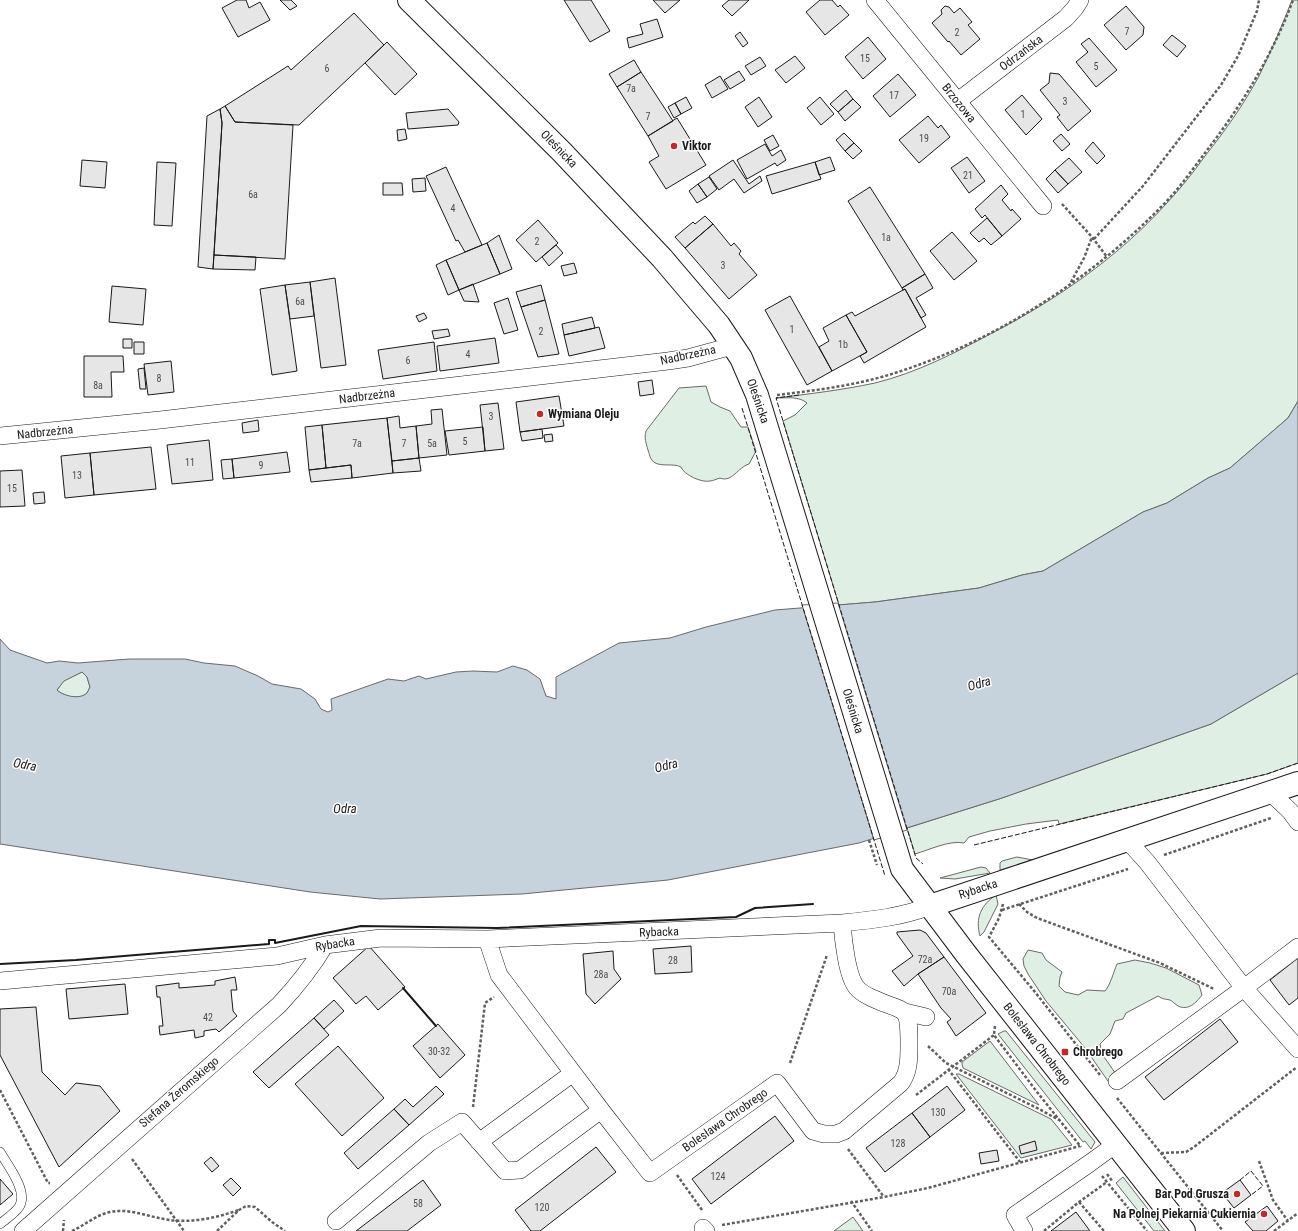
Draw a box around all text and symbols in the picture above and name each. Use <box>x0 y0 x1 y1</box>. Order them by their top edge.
house number: 7 <box>1125 26 1130 37</box>
house number: 2 <box>955 27 960 38</box>
street label: Odrzańska <box>997 32 1045 74</box>
house number: 15 <box>860 53 870 64</box>
house number: 5 <box>1094 61 1099 72</box>
house number: 6 <box>325 63 330 74</box>
street label: Brzozowa <box>939 81 979 125</box>
house number: 7a <box>626 83 636 94</box>
house number: 17 <box>889 90 899 101</box>
house number: 3 <box>1063 96 1068 107</box>
house number: 1 <box>1021 109 1025 120</box>
house number: 7 <box>646 111 651 122</box>
street label: Oleśnicka <box>538 127 580 171</box>
house number: 19 <box>919 133 929 144</box>
place label: Viktor <box>682 139 711 153</box>
marker: Viktor <box>669 141 679 151</box>
house number: 21 <box>963 170 973 181</box>
house number: 6a <box>248 189 258 200</box>
house number: 4 <box>451 203 456 214</box>
house number: 1a <box>881 232 891 243</box>
house number: 2 <box>535 236 540 247</box>
house number: 3 <box>721 260 726 271</box>
house number: 6a <box>295 296 305 307</box>
house number: 1 <box>790 324 794 335</box>
house number: 2 <box>539 326 544 337</box>
house number: 1b <box>838 339 848 350</box>
street label: Nadbrzeżna <box>659 342 717 368</box>
house number: 4 <box>466 349 471 360</box>
house number: 6 <box>406 355 411 366</box>
house number: 8 <box>157 373 162 384</box>
street label: Oleśnicka <box>744 377 772 425</box>
house number: 8a <box>93 380 103 391</box>
street label: Nadbrzeżna <box>338 386 396 406</box>
place label: Wymiana Oleju <box>548 407 619 421</box>
marker: Wymiana Oleju <box>535 409 545 419</box>
house number: 3 <box>489 411 494 422</box>
street label: Nadbrzeżna <box>16 422 74 442</box>
house number: 5 <box>463 436 468 447</box>
house number: 7a <box>352 438 362 449</box>
house number: 7 <box>402 438 407 449</box>
house number: 5a <box>427 438 437 449</box>
house number: 11 <box>185 457 195 468</box>
house number: 9 <box>259 460 264 471</box>
house number: 13 <box>72 470 82 481</box>
house number: 15 <box>7 483 17 494</box>
water label: Odra <box>966 673 992 694</box>
street label: Oleśnicka <box>840 687 867 735</box>
water label: Odra <box>12 755 38 774</box>
water label: Odra <box>653 755 679 776</box>
water label: Odra <box>333 801 357 816</box>
street label: Rybacka <box>957 876 999 902</box>
street label: Rybacka <box>639 924 679 940</box>
street label: Rybacka <box>314 934 356 954</box>
house number: 72a <box>918 954 933 965</box>
house number: 28 <box>668 955 678 966</box>
house number: 28a <box>594 969 609 980</box>
house number: 70a <box>942 986 957 997</box>
street label: Bolesława Chrobrego <box>1000 1000 1074 1088</box>
house number: 42 <box>203 1012 213 1023</box>
place label: Chrobrego <box>1073 1045 1123 1059</box>
house number: 30-32 <box>428 1046 450 1057</box>
marker: Chrobrego <box>1060 1047 1070 1057</box>
street label: Stefana Żeromskiego <box>136 1053 222 1130</box>
street label: Bolesława Chrobrego <box>680 1085 770 1155</box>
house number: 130 <box>931 1107 945 1118</box>
house number: 128 <box>891 1138 905 1149</box>
house number: 124 <box>711 1171 725 1182</box>
place label: Bar Pod Grusza <box>1155 1187 1229 1201</box>
marker: Bar Pod Grusza <box>1232 1189 1242 1199</box>
house number: 58 <box>413 1198 423 1209</box>
house number: 120 <box>535 1202 549 1213</box>
place label: Na Polnej Piekarnia Cukiernia <box>1113 1207 1256 1221</box>
marker: Na Polnej Piekarnia Cukiernia <box>1259 1209 1269 1219</box>

